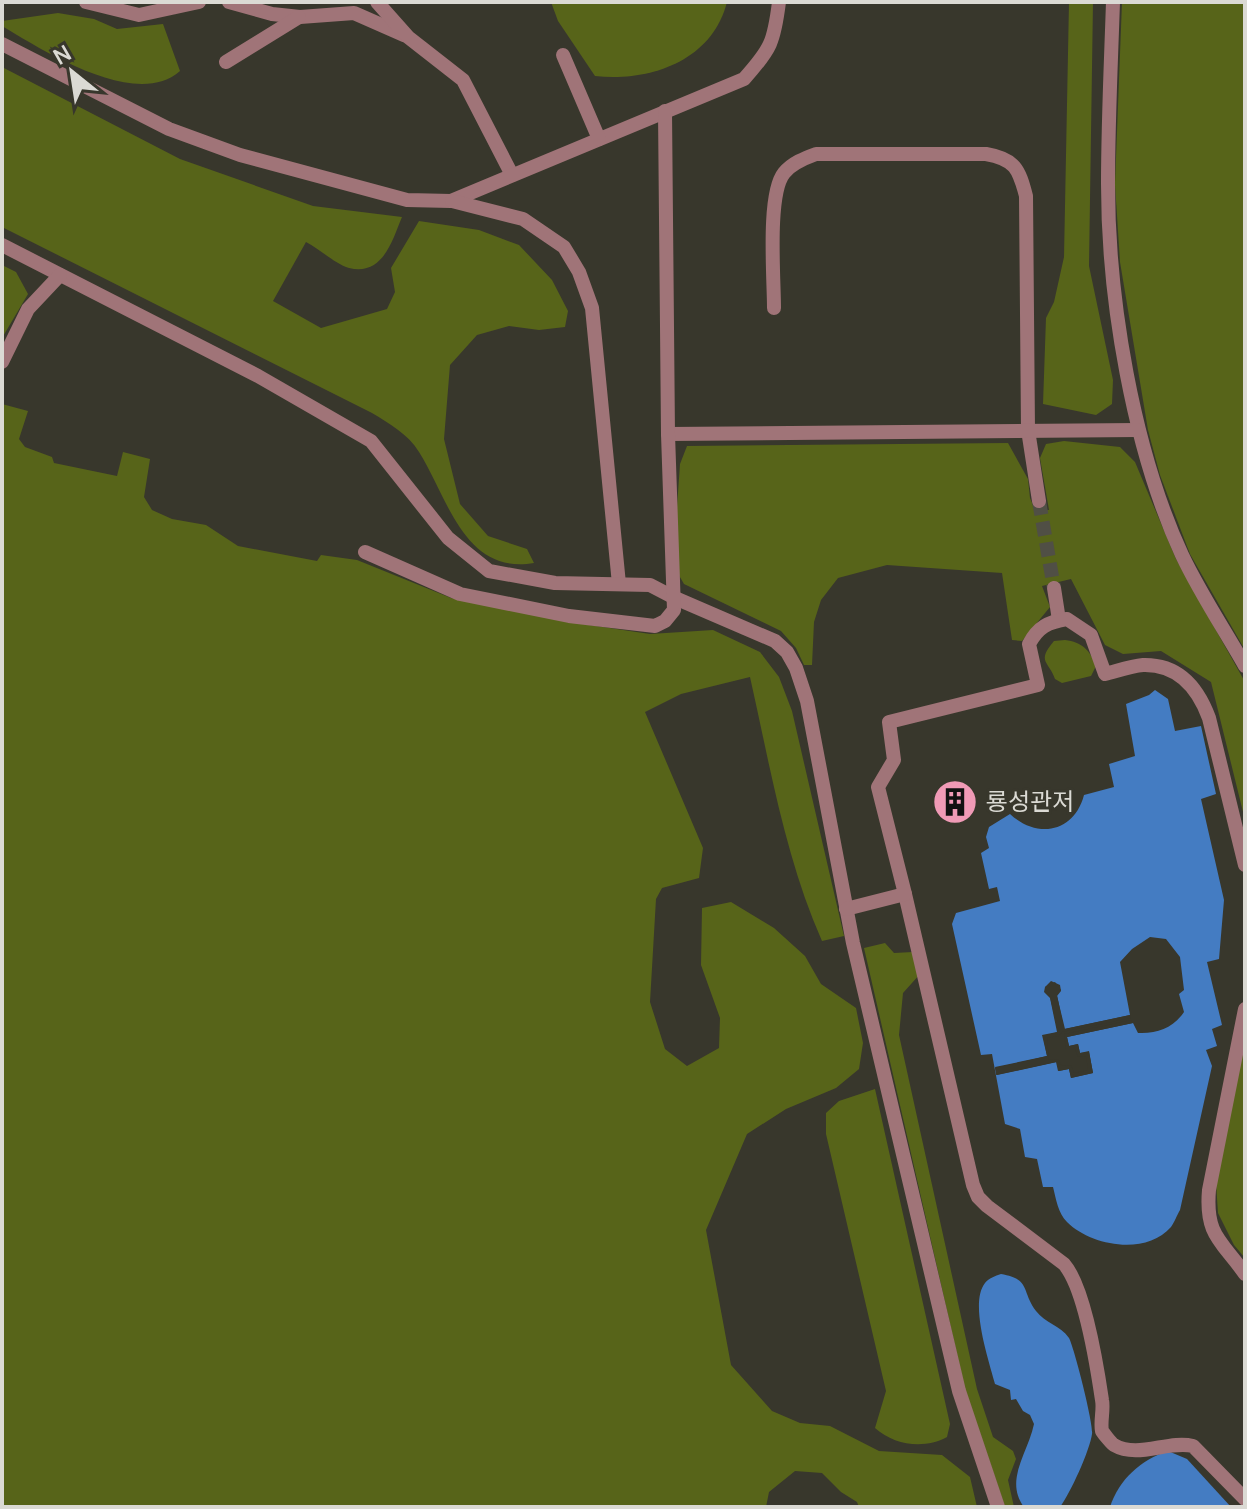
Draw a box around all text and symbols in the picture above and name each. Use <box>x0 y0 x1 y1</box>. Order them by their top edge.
north arrow <box>32 32 112 112</box>
text: N <box>48 38 76 72</box>
building icon: 룡성관저 <box>931 778 979 826</box>
place label: 룡성관저 <box>986 784 1074 817</box>

